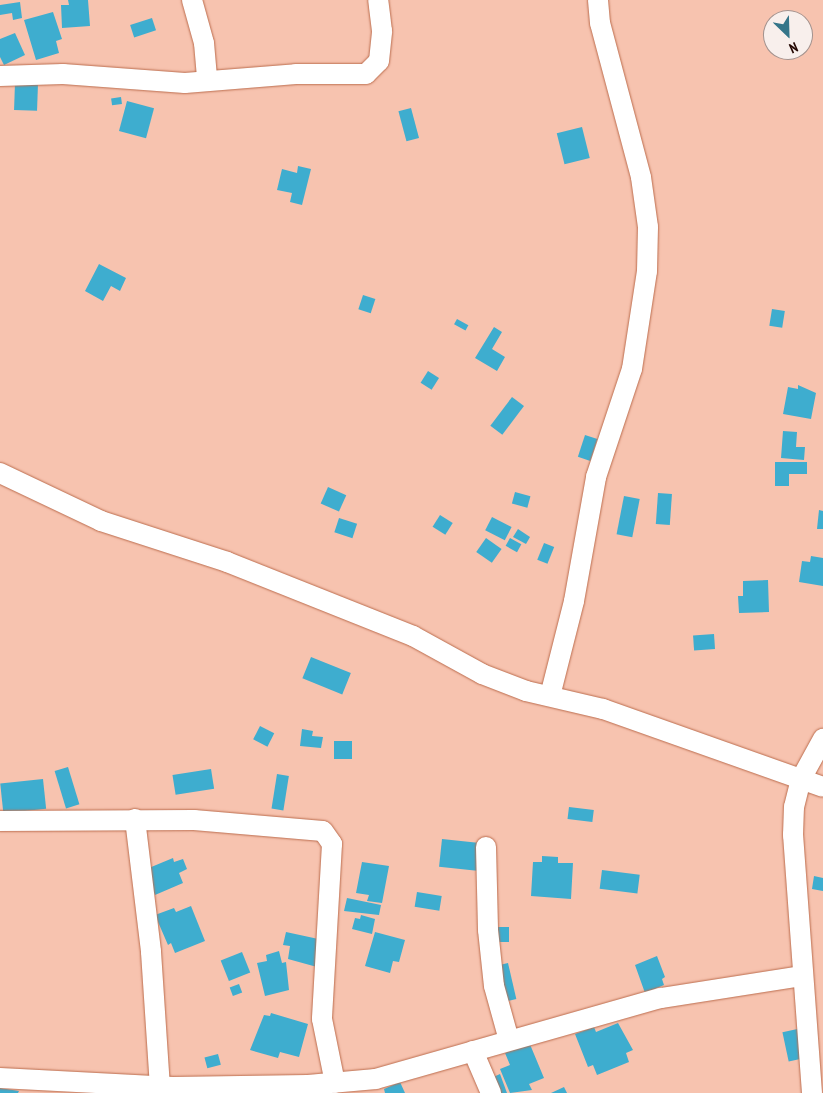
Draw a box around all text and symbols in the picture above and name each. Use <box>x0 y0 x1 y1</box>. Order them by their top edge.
north arrow <box>763 10 813 60</box>
text: N <box>787 38 801 58</box>

